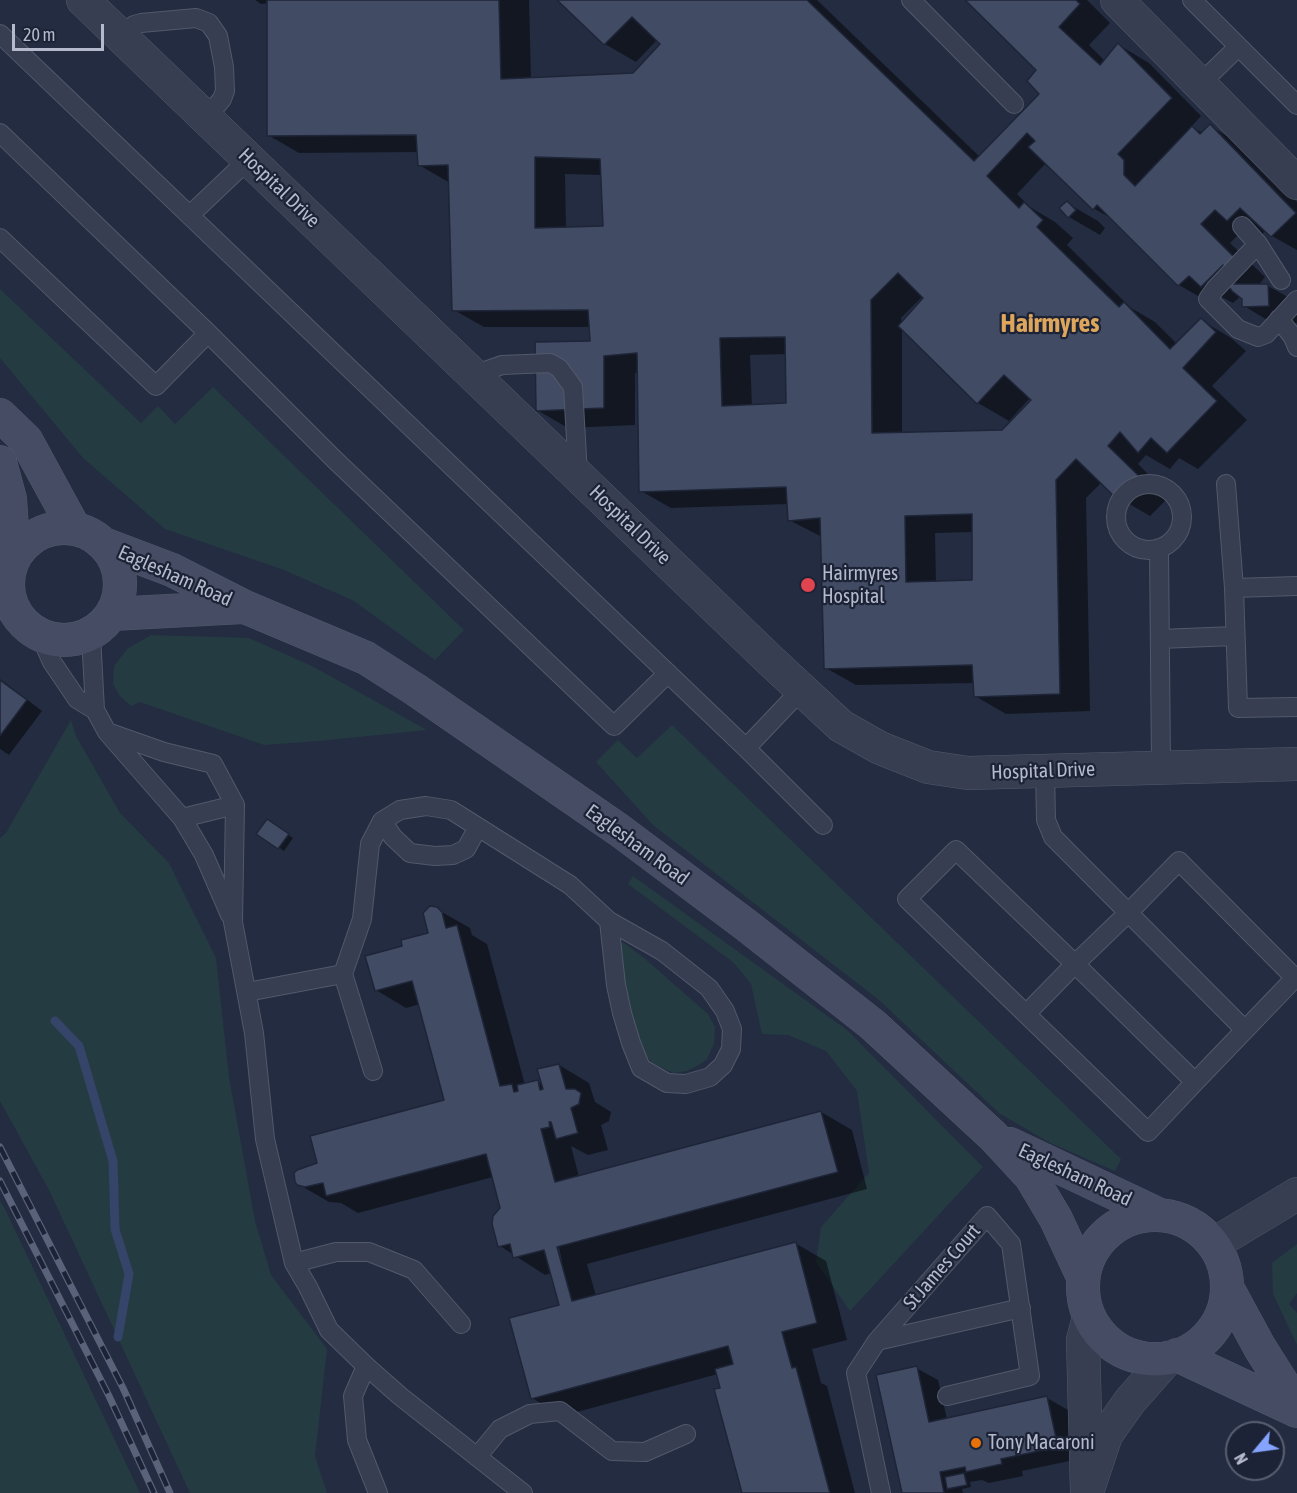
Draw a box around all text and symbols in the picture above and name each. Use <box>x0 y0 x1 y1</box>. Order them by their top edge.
scale bar <box>15 12 106 50</box>
text: 20 m <box>23 24 55 45</box>
street label: Hospital Drive <box>233 143 325 233</box>
district label: Hairmyres <box>1001 308 1099 340</box>
street label: Hospital Drive <box>584 480 676 570</box>
street label: Eaglesham Road <box>114 540 236 612</box>
place label: Hairmyres Hospital <box>822 562 898 609</box>
marker: Hairmyres Hospital <box>799 576 817 594</box>
street label: Hospital Drive <box>991 757 1095 785</box>
street label: Eaglesham Road <box>581 799 693 891</box>
street label: Eaglesham Road <box>1015 1138 1135 1212</box>
street label: St James Court <box>898 1219 986 1315</box>
north arrow <box>1225 1421 1285 1481</box>
place label: Tony Macaroni <box>988 1431 1095 1455</box>
marker: Tony Macaroni <box>969 1436 983 1450</box>
text: N <box>1231 1450 1251 1467</box>

